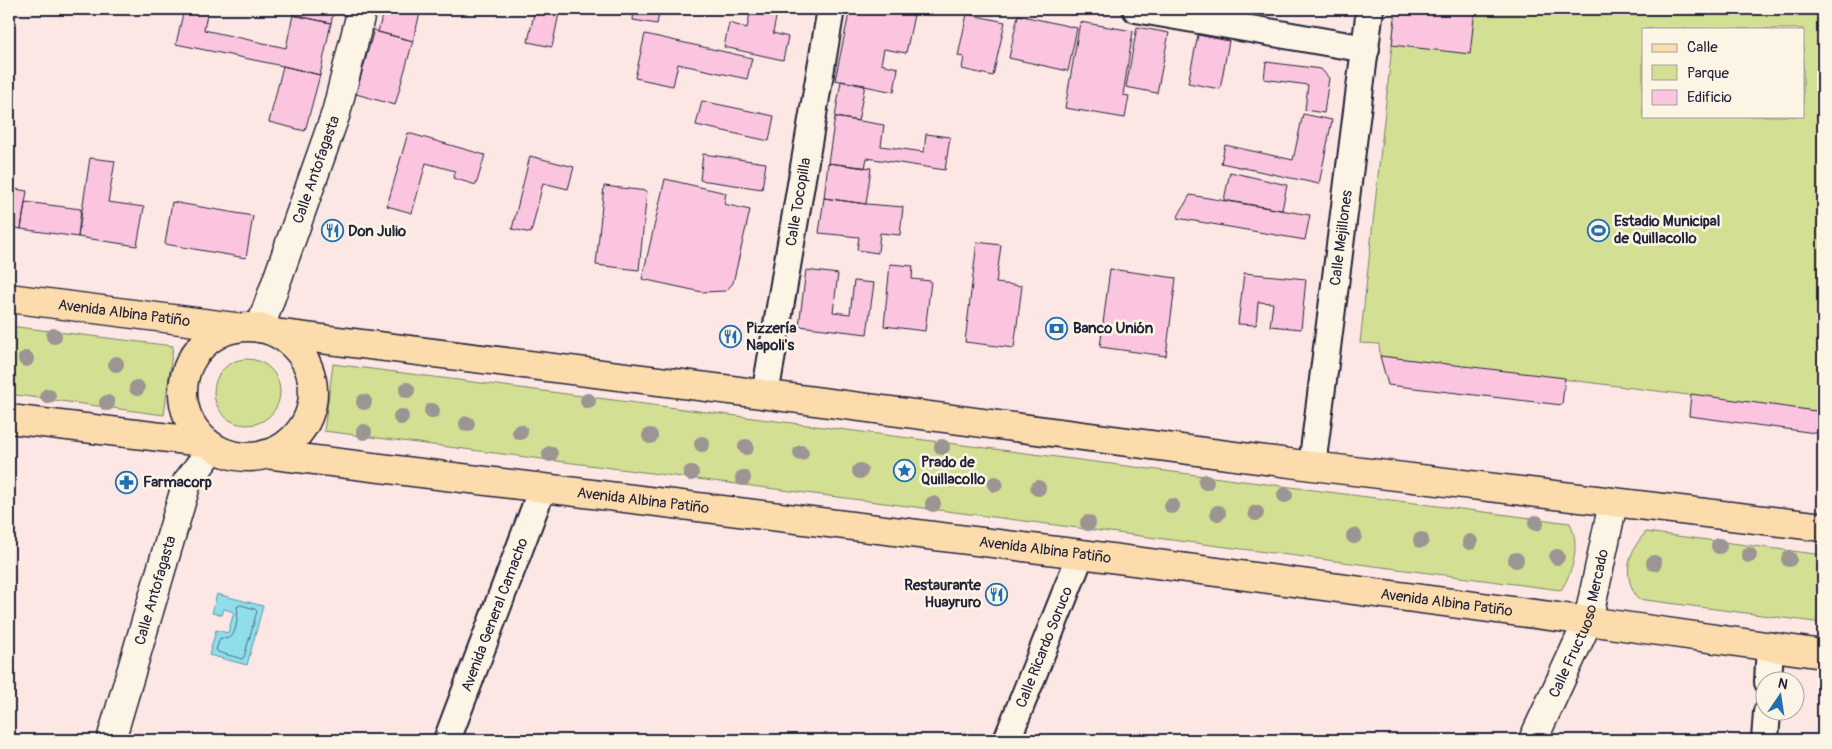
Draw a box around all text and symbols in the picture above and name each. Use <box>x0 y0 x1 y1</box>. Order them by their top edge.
legend <box>1642 28 1804 118</box>
text: Calle <box>1687 38 1718 57</box>
text: Parque <box>1687 64 1730 83</box>
text: Edificio <box>1687 88 1732 107</box>
street label: Calle Antofagasta <box>289 113 344 226</box>
street label: Calle Tocopilla <box>782 156 815 248</box>
street label: Calle Mejillones <box>1326 189 1357 287</box>
place label: Estadio Municipal de Quillacollo <box>1614 212 1720 248</box>
sports icon: Estadio Municipal de Quillacollo <box>1586 218 1610 242</box>
restaurant icon: Don Julio <box>320 219 344 243</box>
place label: Don Julio <box>348 222 406 241</box>
street label: Avenida Albina Patiño <box>57 295 191 331</box>
bank icon: Banco Unión <box>1045 316 1069 340</box>
place label: Pizzería Napoli's <box>746 319 797 355</box>
place label: Banco Unión <box>1073 319 1154 338</box>
restaurant icon: Pizzería Napoli's <box>718 325 742 349</box>
place label: Prado de Quillacollo <box>921 453 985 489</box>
place icon: Prado de Quillacollo <box>893 459 917 483</box>
pharmacy icon: Farmacorp <box>115 470 139 494</box>
place label: Farmacorp <box>143 473 212 492</box>
street label: Avenida Albina Patiño <box>576 483 710 518</box>
street label: Avenida Albina Patiño <box>978 533 1112 568</box>
street label: Calle Antofagasta <box>130 534 181 647</box>
street label: Avenida General Camacho <box>457 535 533 694</box>
street label: Calle Fructuoso Mercado <box>1545 547 1613 701</box>
place label: Restaurante Huayruro <box>904 576 982 612</box>
restaurant icon: Restaurante Huayruro <box>985 582 1009 606</box>
street label: Calle Ricardo Soruco <box>1012 584 1077 711</box>
street label: Avenida Albina Patiño <box>1379 585 1514 621</box>
north arrow <box>1754 672 1804 722</box>
text: N <box>1776 674 1789 693</box>

